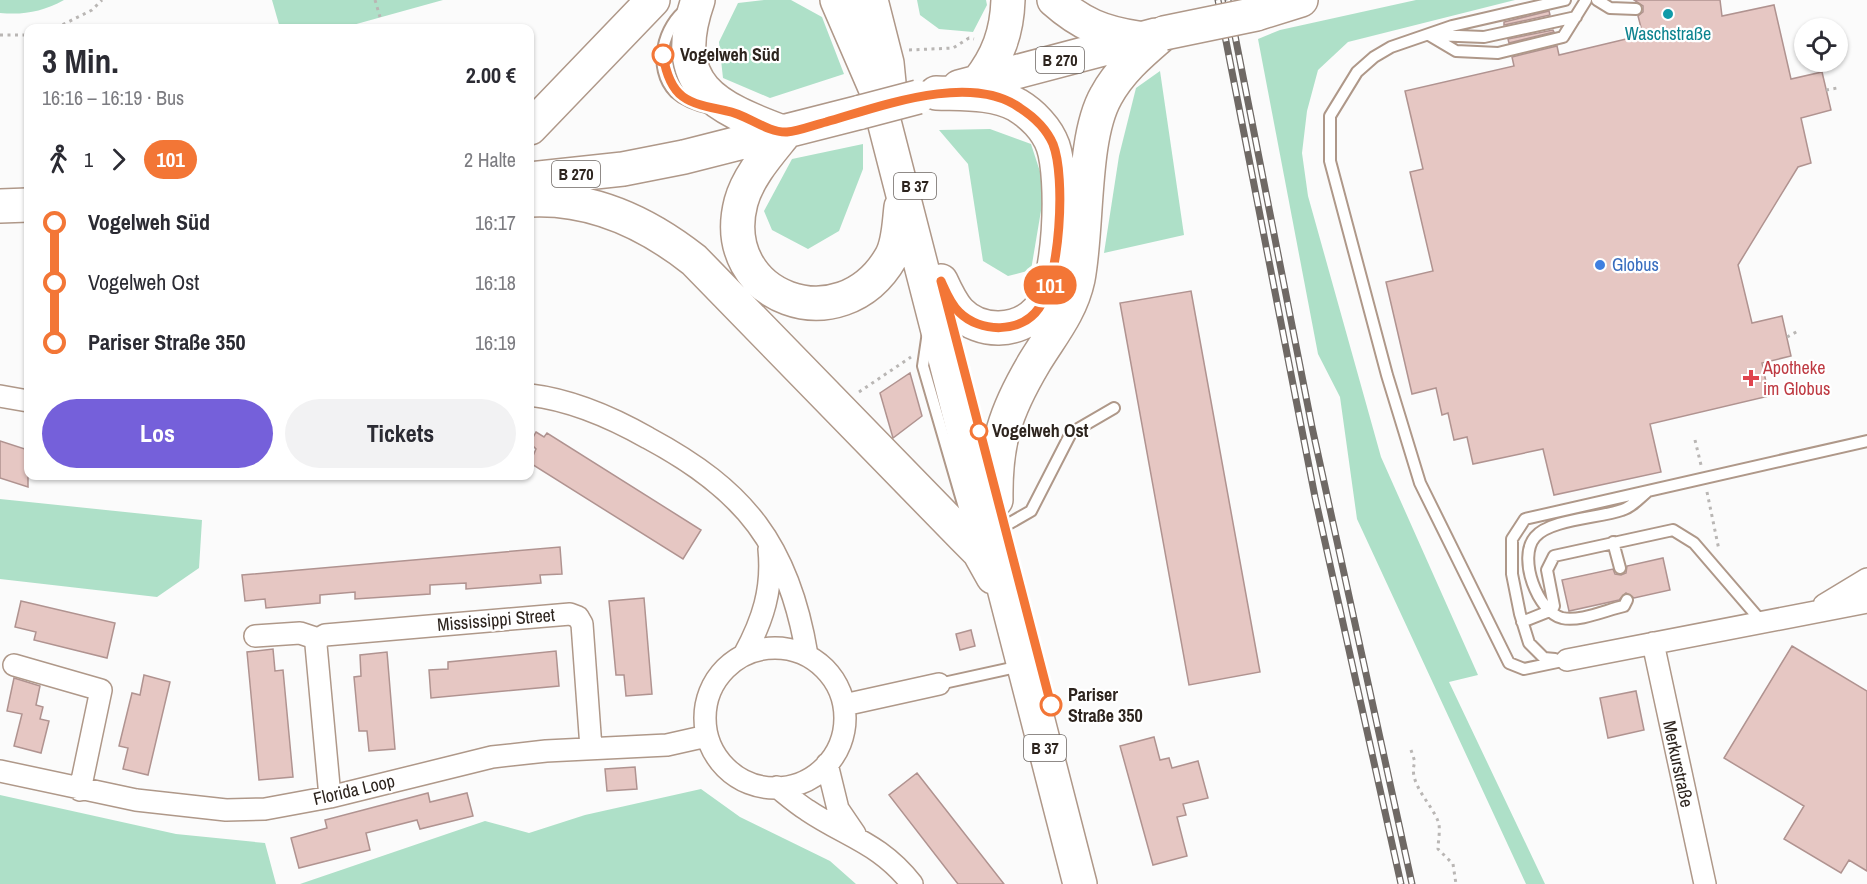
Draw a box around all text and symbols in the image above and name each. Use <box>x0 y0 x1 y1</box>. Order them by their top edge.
marker: Waschstraße <box>1661 7 1675 21</box>
map controls <box>1794 18 1848 72</box>
button: locate <box>1794 18 1848 72</box>
place label: Waschstraße <box>1625 21 1711 46</box>
text: 3 Min. <box>42 39 119 83</box>
place label: Vogelweh Süd <box>680 42 780 67</box>
marker: Vogelweh Süd <box>652 44 674 66</box>
road number: B 270 <box>1036 47 1084 73</box>
text: 2.00 € <box>466 60 516 90</box>
text: 16:16 – 16:19 · Bus <box>42 84 184 111</box>
icon: walk <box>42 143 75 176</box>
icon: forward <box>102 143 135 176</box>
text: 101 <box>156 145 185 174</box>
text: 1 <box>84 146 93 173</box>
text: 2 Halte <box>464 146 516 173</box>
road number: B 270 <box>552 161 600 187</box>
road number: B 37 <box>894 173 936 199</box>
text: Vogelweh Süd <box>88 207 210 237</box>
text: 16:17 <box>475 209 516 236</box>
place label: Globus <box>1612 252 1659 277</box>
marker: Globus <box>1593 258 1607 272</box>
line badge: 101 <box>1016 266 1084 304</box>
text: Vogelweh Ost <box>88 267 199 297</box>
text: 16:18 <box>475 269 516 296</box>
text: 101 <box>1036 271 1064 300</box>
text: Pariser Straße 350 <box>88 327 245 357</box>
text: 16:19 <box>475 329 516 356</box>
place label: Apotheke im Globus <box>1762 355 1830 401</box>
marker: Apotheke im Globus <box>1744 371 1758 385</box>
button: Los <box>42 399 273 468</box>
button: Tickets <box>285 399 516 468</box>
place label: Vogelweh Ost <box>992 418 1089 443</box>
marker: Vogelweh Ost <box>970 422 988 440</box>
street label: Mississippi Street <box>436 602 556 637</box>
place label: Pariser Straße 350 <box>1068 682 1143 728</box>
marker: Pariser Straße 350 <box>1040 694 1062 716</box>
street label: Merkurstraße <box>1657 718 1700 809</box>
road number: B 37 <box>1024 735 1066 761</box>
street label: Florida Loop <box>311 768 397 811</box>

